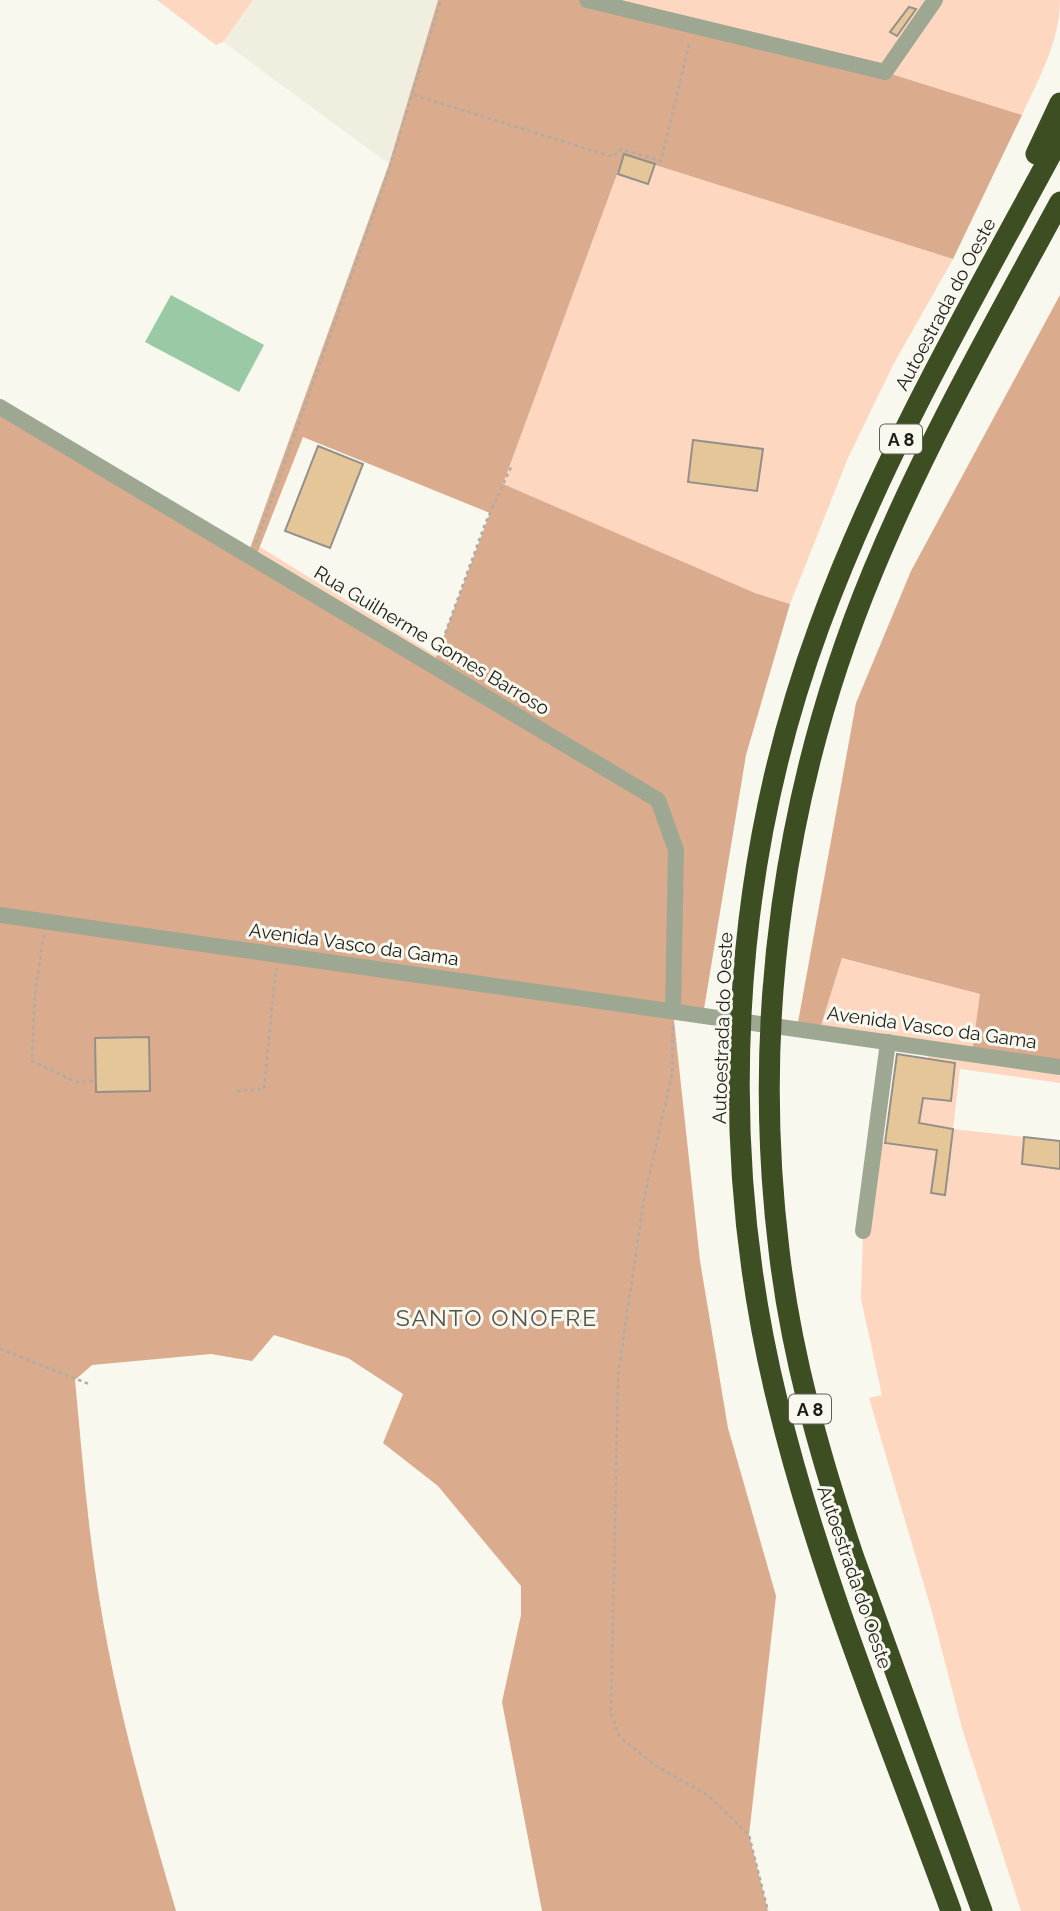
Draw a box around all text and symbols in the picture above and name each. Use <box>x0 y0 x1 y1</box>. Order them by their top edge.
street label: Autoestrada do Oeste <box>890 214 1000 394</box>
road number: A 8 <box>880 424 922 454</box>
street label: Rua Guilherme Gomes Barroso <box>310 561 554 719</box>
street label: Avenida Vasco da Gama <box>248 918 460 970</box>
street label: Autoestrada do Oeste <box>708 932 736 1124</box>
street label: Avenida Vasco da Gama <box>826 1001 1038 1053</box>
district label: SANTO ONOFRE <box>396 1304 598 1331</box>
road number: A 8 <box>789 1394 831 1424</box>
street label: Autoestrada do Oeste <box>813 1483 897 1671</box>

